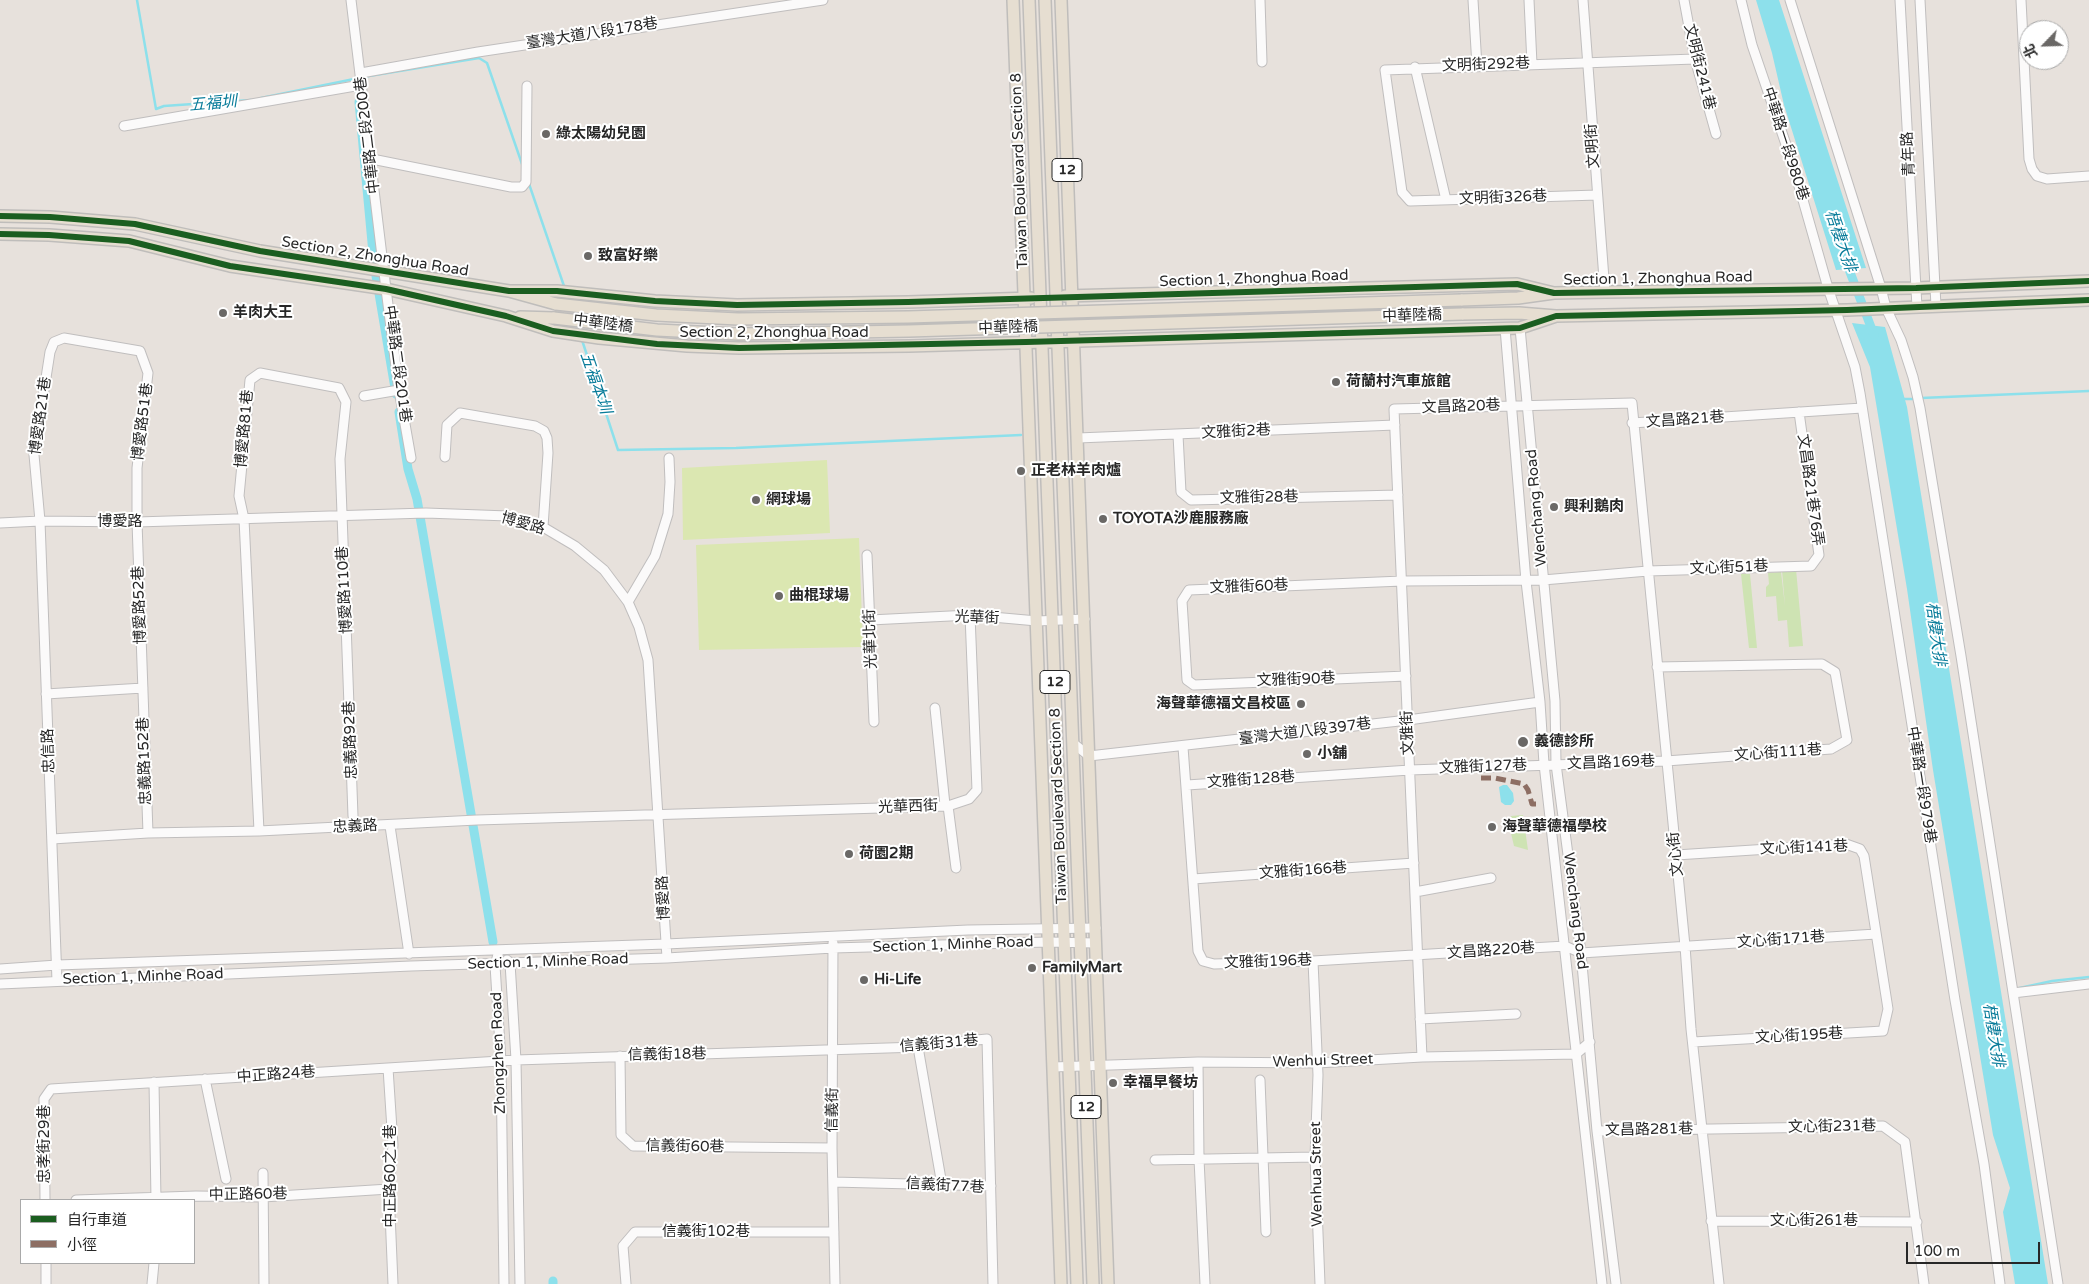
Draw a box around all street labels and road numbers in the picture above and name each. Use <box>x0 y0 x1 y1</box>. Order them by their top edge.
street label: 臺灣大道八段178巷 <box>525 15 659 53</box>
street label: 文明街241巷 <box>1680 22 1718 112</box>
street label: 文明街292巷 <box>1442 54 1530 76</box>
street label: Taiwan Boulevard Section 8 <box>1008 73 1032 269</box>
street label: 中華路二段200巷 <box>352 75 384 195</box>
street label: 中華路一段980巷 <box>1758 85 1812 203</box>
street label: 文明街 <box>1582 123 1604 169</box>
street label: 青年路 <box>1899 131 1919 177</box>
road number: 12 <box>1052 158 1082 182</box>
street label: 文明街326巷 <box>1459 187 1547 209</box>
street label: Section 2, Zhonghua Road <box>280 233 470 281</box>
street label: Section 1, Zhonghua Road <box>1159 267 1349 291</box>
street label: Section 1, Zhonghua Road <box>1563 268 1753 290</box>
street label: 中華路二段201巷 <box>380 304 414 424</box>
street label: 中華陸橋 <box>1382 306 1442 326</box>
street label: 中華陸橋 <box>572 311 634 337</box>
street label: 中華陸橋 <box>978 318 1038 338</box>
street label: Section 2, Zhonghua Road <box>679 324 869 342</box>
street label: 博愛路21巷 <box>27 376 55 456</box>
street label: 博愛路51巷 <box>129 382 157 462</box>
street label: 博愛路81巷 <box>233 389 257 469</box>
street label: 文昌路20巷 <box>1421 397 1501 417</box>
street label: 文昌路21巷 <box>1645 408 1725 432</box>
street label: 文雅街2巷 <box>1201 421 1271 443</box>
street label: 文昌路21巷76弄 <box>1793 433 1827 547</box>
street label: Wenchang Road <box>1523 449 1551 567</box>
street label: 文雅街28巷 <box>1219 488 1299 508</box>
street label: 博愛路 <box>499 509 547 539</box>
street label: 博愛路 <box>98 513 142 531</box>
street label: 博愛路110巷 <box>334 545 356 635</box>
street label: 文心街51巷 <box>1689 558 1769 578</box>
street label: 博愛路52巷 <box>130 565 150 645</box>
street label: 文雅街60巷 <box>1209 577 1289 597</box>
street label: 光華街 <box>954 608 1000 628</box>
street label: 光華北街 <box>861 609 881 669</box>
road number: 12 <box>1040 670 1070 694</box>
street label: 文雅街90巷 <box>1256 670 1336 690</box>
street label: 忠義路92巷 <box>341 700 361 780</box>
street label: Taiwan Boulevard Section 8 <box>1047 708 1071 904</box>
street label: 文雅街 <box>1398 710 1418 756</box>
street label: 臺灣大道八段397巷 <box>1238 715 1372 749</box>
street label: 忠義路152巷 <box>134 717 156 805</box>
street label: 中華路一段979巷 <box>1903 725 1939 845</box>
street label: 忠信路 <box>39 728 59 774</box>
street label: 文心街111巷 <box>1733 741 1823 765</box>
street label: 文昌路169巷 <box>1567 752 1655 774</box>
street label: 文雅街127巷 <box>1439 756 1527 778</box>
street label: 文雅街128巷 <box>1206 768 1296 792</box>
street label: 光華西街 <box>878 797 938 817</box>
street label: 忠義路 <box>332 817 378 837</box>
street label: 文心街 <box>1665 831 1687 877</box>
street label: 文心街141巷 <box>1760 837 1848 859</box>
street label: Wenchang Road <box>1559 851 1591 971</box>
street label: 文雅街166巷 <box>1258 859 1348 883</box>
street label: 博愛路 <box>654 875 674 921</box>
street label: 文心街171巷 <box>1736 928 1826 952</box>
street label: Section 1, Minhe Road <box>872 933 1034 957</box>
street label: 文昌路220巷 <box>1446 939 1536 963</box>
street label: Section 1, Minhe Road <box>467 950 629 974</box>
street label: 文雅街196巷 <box>1224 951 1312 973</box>
street label: Section 1, Minhe Road <box>62 965 224 989</box>
street label: Zhongzhen Road <box>488 992 510 1114</box>
street label: 文心街195巷 <box>1754 1025 1844 1047</box>
street label: 信義街31巷 <box>899 1032 979 1056</box>
street label: 信義街18巷 <box>627 1045 707 1065</box>
street label: Wenhui Street <box>1272 1050 1374 1072</box>
street label: 中正路24巷 <box>236 1063 316 1087</box>
street label: 信義街 <box>824 1087 842 1133</box>
road number: 12 <box>1071 1096 1101 1118</box>
street label: 忠孝街29巷 <box>36 1105 54 1183</box>
street label: 文心街231巷 <box>1788 1117 1876 1137</box>
street label: 文昌路281巷 <box>1605 1120 1693 1140</box>
street label: Wenhua Street <box>1307 1121 1327 1227</box>
street label: 中正路60之1巷 <box>382 1124 400 1228</box>
street label: 信義街60巷 <box>645 1137 725 1157</box>
street label: 信義街77巷 <box>905 1175 985 1197</box>
street label: 中正路60巷 <box>208 1185 288 1205</box>
street label: 文心街261巷 <box>1770 1212 1858 1230</box>
street label: 信義街102巷 <box>662 1223 750 1241</box>

